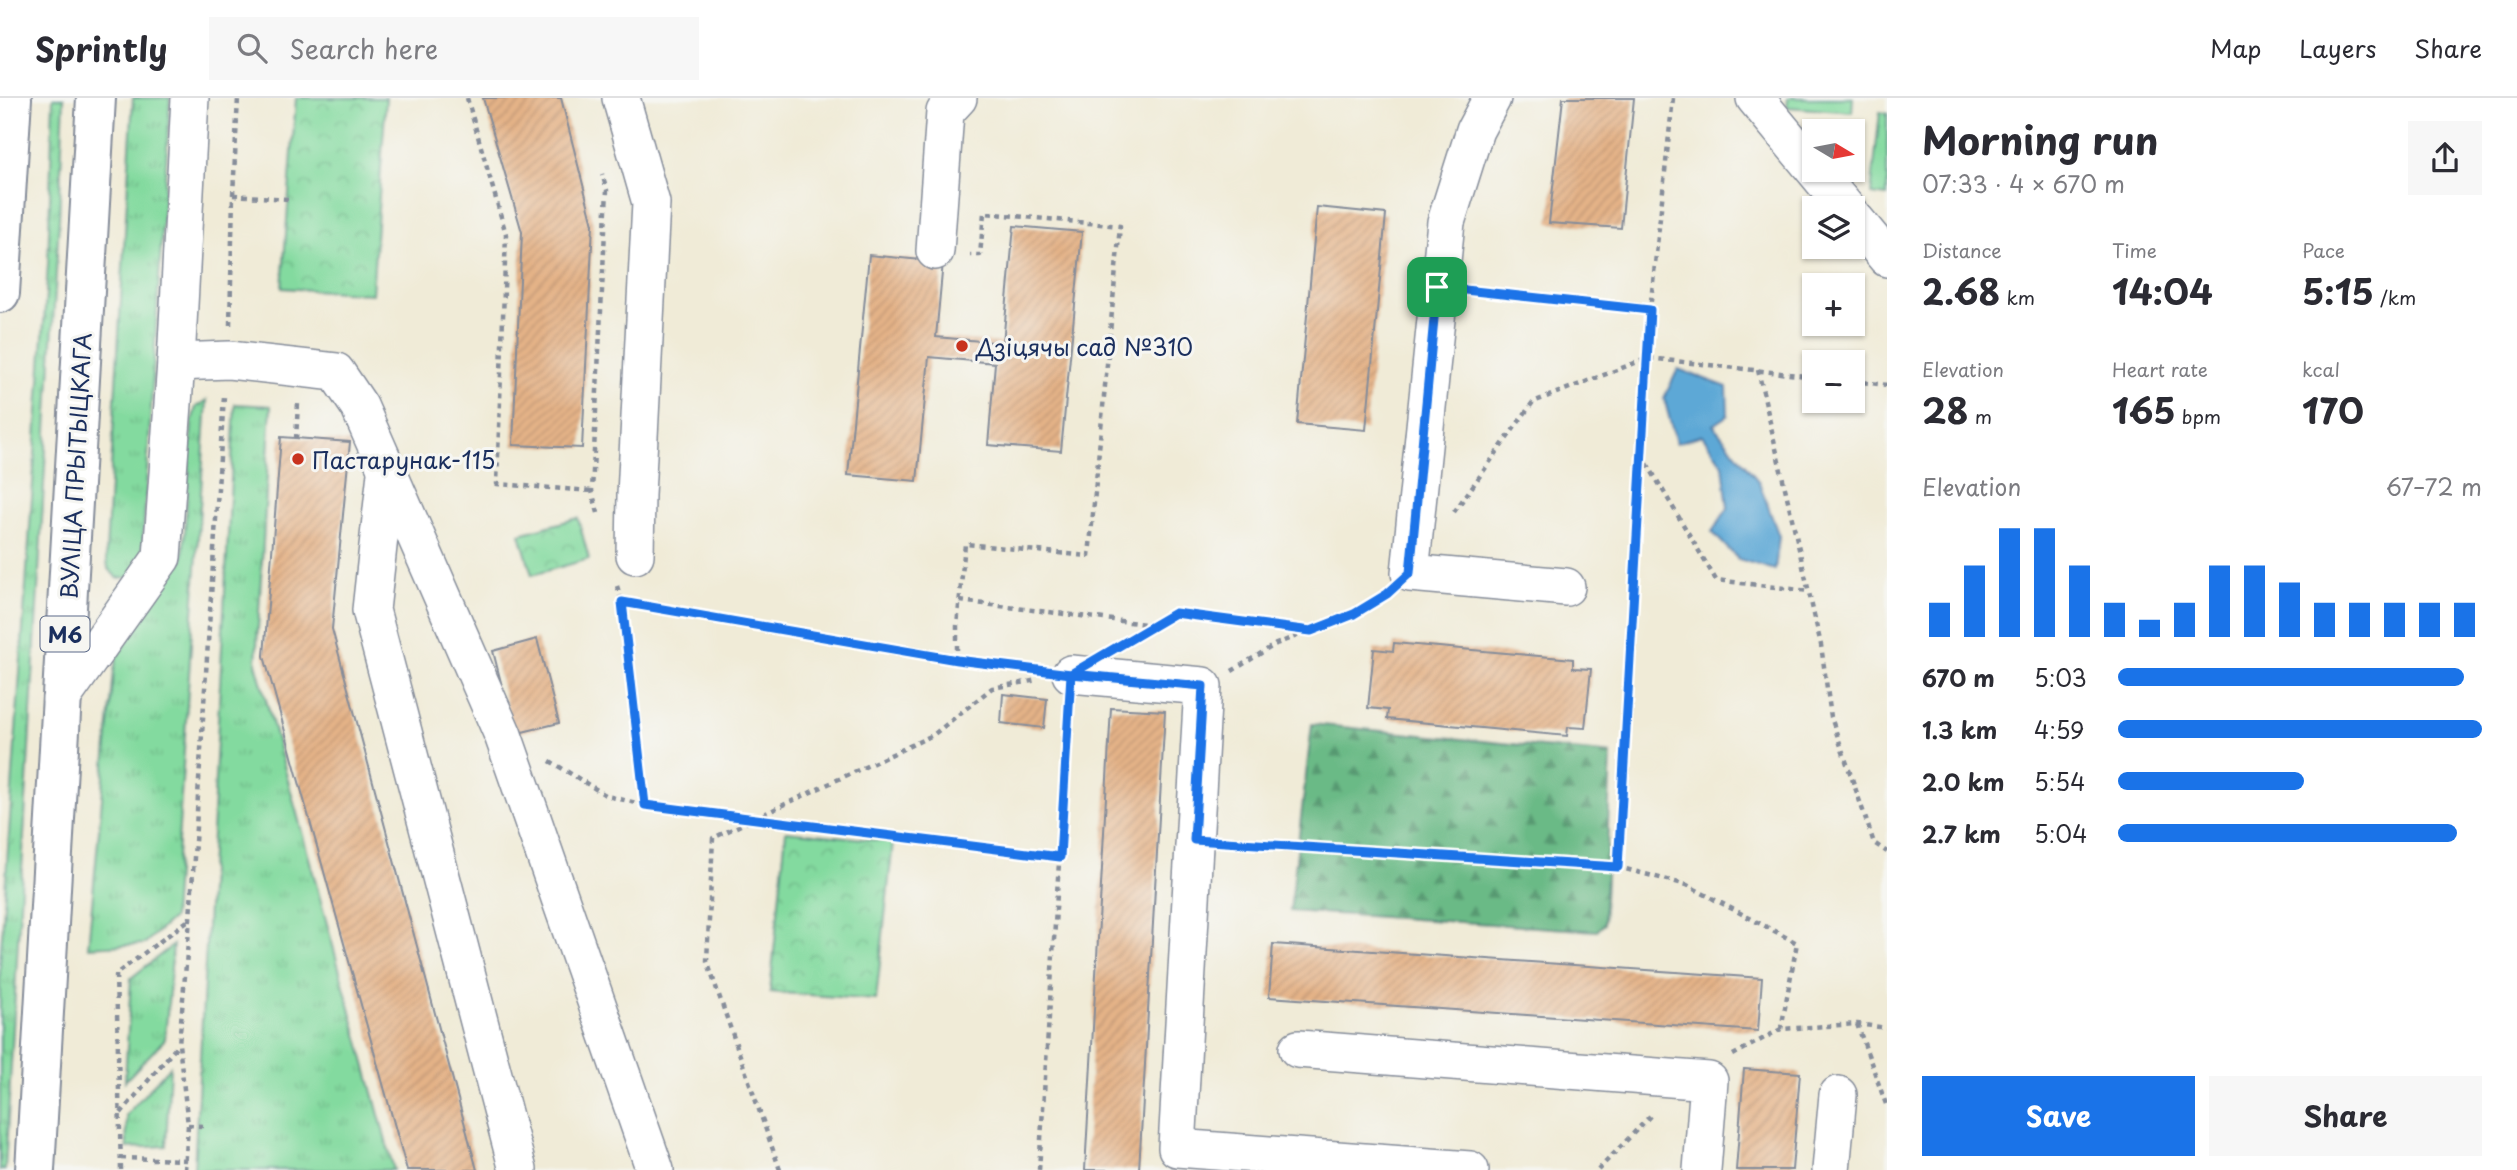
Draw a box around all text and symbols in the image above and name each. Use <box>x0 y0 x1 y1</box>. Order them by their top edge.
search box <box>209 17 699 80</box>
text: Sprintly <box>35 23 167 73</box>
icon: search <box>233 29 271 67</box>
text: Search here <box>289 29 438 68</box>
text: Map <box>2210 30 2261 66</box>
text: Layers <box>2299 30 2376 66</box>
text: Share <box>2414 30 2482 66</box>
text: Morning run <box>1922 111 2158 168</box>
north arrow <box>1802 119 1866 182</box>
map controls <box>1802 119 1865 413</box>
button: share <box>2408 121 2482 195</box>
text: 07:33 · 4 × 670 m <box>1922 166 2125 201</box>
button: layers <box>1802 196 1865 259</box>
text: Distance <box>1922 236 2002 264</box>
text: Time <box>2112 236 2157 264</box>
text: Pace <box>2302 236 2345 264</box>
pin <box>1407 257 1467 317</box>
text: 2.68 <box>1922 264 2000 317</box>
text: 14:04 <box>2112 264 2213 317</box>
text: 5:15 <box>2302 264 2374 317</box>
icon: arrive <box>1418 268 1456 306</box>
button: + <box>1802 273 1865 336</box>
text: km <box>2000 283 2035 311</box>
text: /km <box>2374 283 2416 311</box>
place label: Дзіцячы сад №310 <box>975 329 1193 364</box>
street label: ВУЛІЦА ПРЫТЫЦКАГА <box>51 332 99 600</box>
marker: Дзіцячы сад №310 <box>954 338 970 354</box>
button: − <box>1802 350 1865 413</box>
text: Elevation <box>1922 355 2004 383</box>
text: Heart rate <box>2112 355 2208 383</box>
text: kcal <box>2302 355 2340 383</box>
text: 28 <box>1922 383 1969 436</box>
text: 165 <box>2112 383 2176 436</box>
text: 170 <box>2302 383 2364 436</box>
text: m <box>1969 402 1992 430</box>
text: bpm <box>2176 402 2221 430</box>
place label: Пастарунак-115 <box>312 442 496 477</box>
marker: Пастарунак-115 <box>290 451 306 467</box>
text: Elevation <box>1922 469 2021 504</box>
text: 67–72 m <box>2386 469 2482 504</box>
road number: М6 <box>41 616 90 652</box>
text: 670 m <box>1922 660 1995 695</box>
text: 5:03 <box>2034 660 2087 695</box>
text: 1.3 km <box>1922 712 1997 747</box>
text: 4:59 <box>2034 712 2084 747</box>
text: 2.0 km <box>1922 764 2004 799</box>
text: 5:54 <box>2034 764 2085 799</box>
text: 2.7 km <box>1922 816 2001 851</box>
text: 5:04 <box>2034 816 2087 851</box>
button: Save <box>1922 1076 2195 1156</box>
button: Share <box>2209 1076 2482 1156</box>

